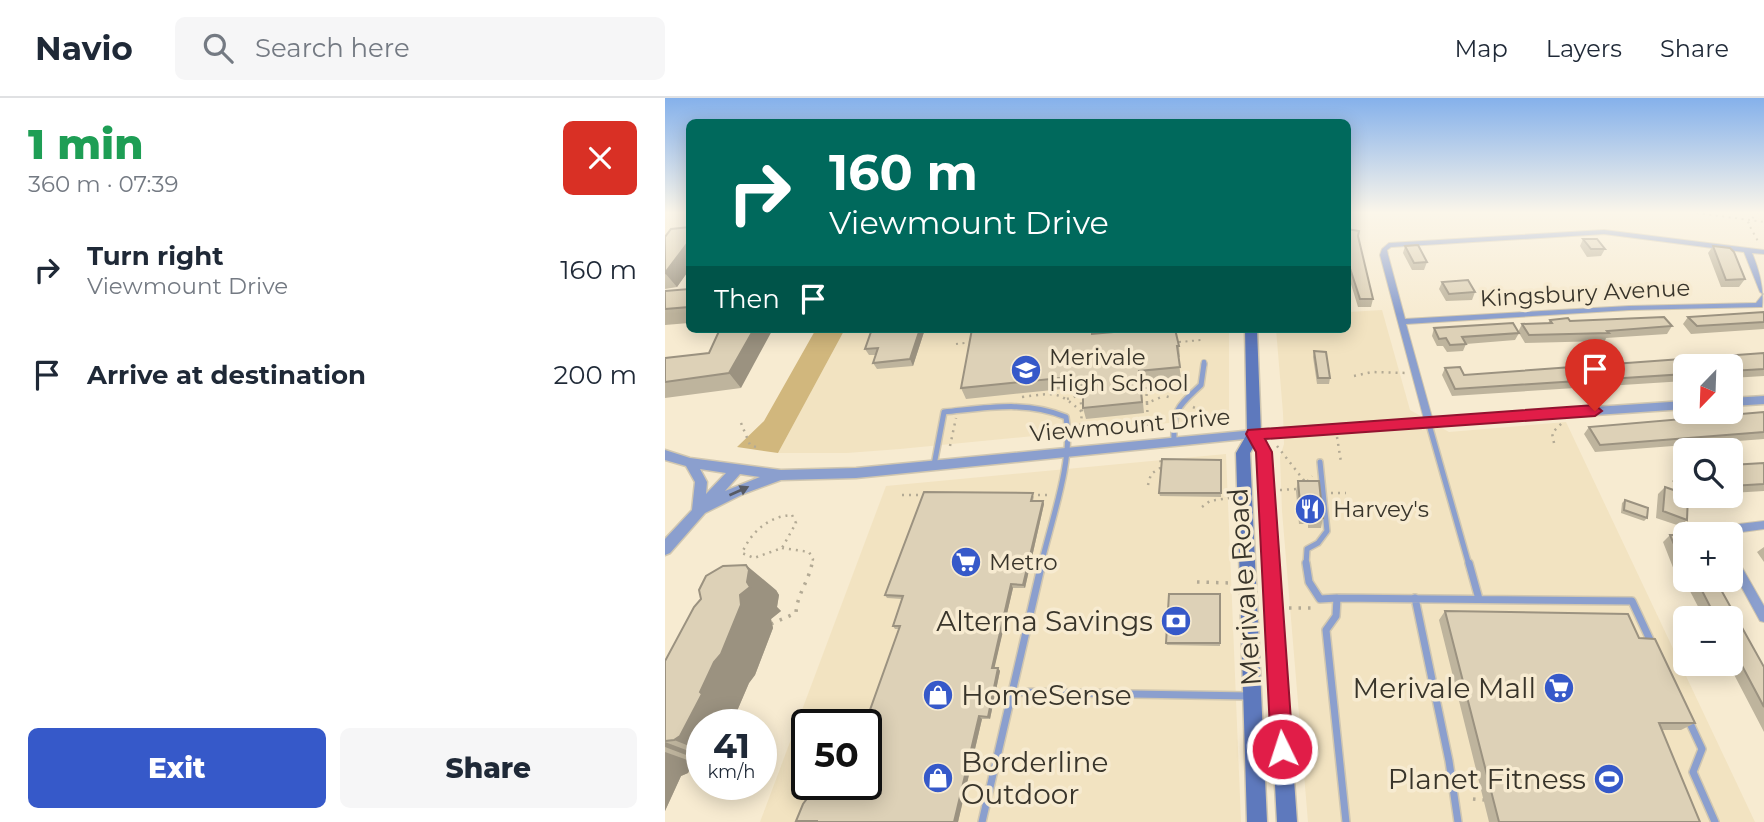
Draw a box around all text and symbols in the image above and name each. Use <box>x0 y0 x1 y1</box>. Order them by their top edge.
search box <box>175 17 665 80</box>
text: Navio <box>35 28 133 68</box>
icon: search <box>199 29 237 67</box>
text: Search here <box>255 32 410 64</box>
text: Map <box>1454 34 1508 63</box>
text: Layers <box>1546 34 1622 63</box>
text: Share <box>1660 34 1729 63</box>
text: 1 min <box>28 118 144 170</box>
button: close <box>563 121 637 195</box>
text: 160 m <box>829 143 978 202</box>
icon: right <box>714 147 805 238</box>
text: 360 m · 07:39 <box>28 170 178 198</box>
text: Viewmount Drive <box>829 203 1109 242</box>
text: Turn right <box>87 240 223 272</box>
icon: right <box>28 251 66 289</box>
text: 160 m <box>560 254 637 286</box>
text: Viewmount Drive <box>87 272 288 300</box>
street label: Kingsbury Avenue <box>1479 274 1691 312</box>
icon: arrive <box>794 280 832 318</box>
text: Then <box>714 283 780 315</box>
pin <box>1565 339 1625 411</box>
place label: Merivale High School <box>1049 343 1189 397</box>
icon: arrive <box>1576 350 1614 388</box>
school or university icon: Merivale High School <box>1009 353 1043 387</box>
north arrow <box>1673 354 1743 424</box>
map controls <box>1673 354 1743 676</box>
icon: arrive <box>28 356 66 394</box>
text: Arrive at destination <box>87 359 366 391</box>
text: 200 m <box>553 359 637 391</box>
street label: Viewmount Drive <box>1029 402 1231 448</box>
button: search <box>1673 438 1743 508</box>
one-way arrow <box>729 485 749 497</box>
street label: Merivale Road <box>1220 487 1268 687</box>
restaurant icon: Harvey's <box>1293 492 1327 526</box>
place label: Harvey's <box>1333 495 1429 523</box>
button: + <box>1673 522 1743 592</box>
supermarket icon: Metro <box>949 545 983 579</box>
place label: Metro <box>989 548 1058 576</box>
place label: Alterna Savings <box>936 604 1153 638</box>
bank icon: Alterna Savings <box>1159 604 1193 638</box>
button: − <box>1673 606 1743 676</box>
place label: Merivale Mall <box>1353 671 1536 705</box>
supermarket icon: Merivale Mall <box>1542 671 1576 705</box>
shop icon: HomeSense <box>921 678 955 712</box>
place label: HomeSense <box>961 678 1132 712</box>
speed limit sign: 50 <box>791 709 882 800</box>
position arrow <box>1245 712 1319 786</box>
text: 41 <box>713 724 750 767</box>
button: Exit <box>28 728 326 808</box>
button: Share <box>340 728 637 808</box>
place label: Borderline Outdoor <box>961 745 1108 811</box>
text: km/h <box>707 761 756 783</box>
shop icon: Borderline Outdoor <box>921 761 955 795</box>
place label: Planet Fitness <box>1388 762 1586 796</box>
sports icon: Planet Fitness <box>1592 762 1626 796</box>

